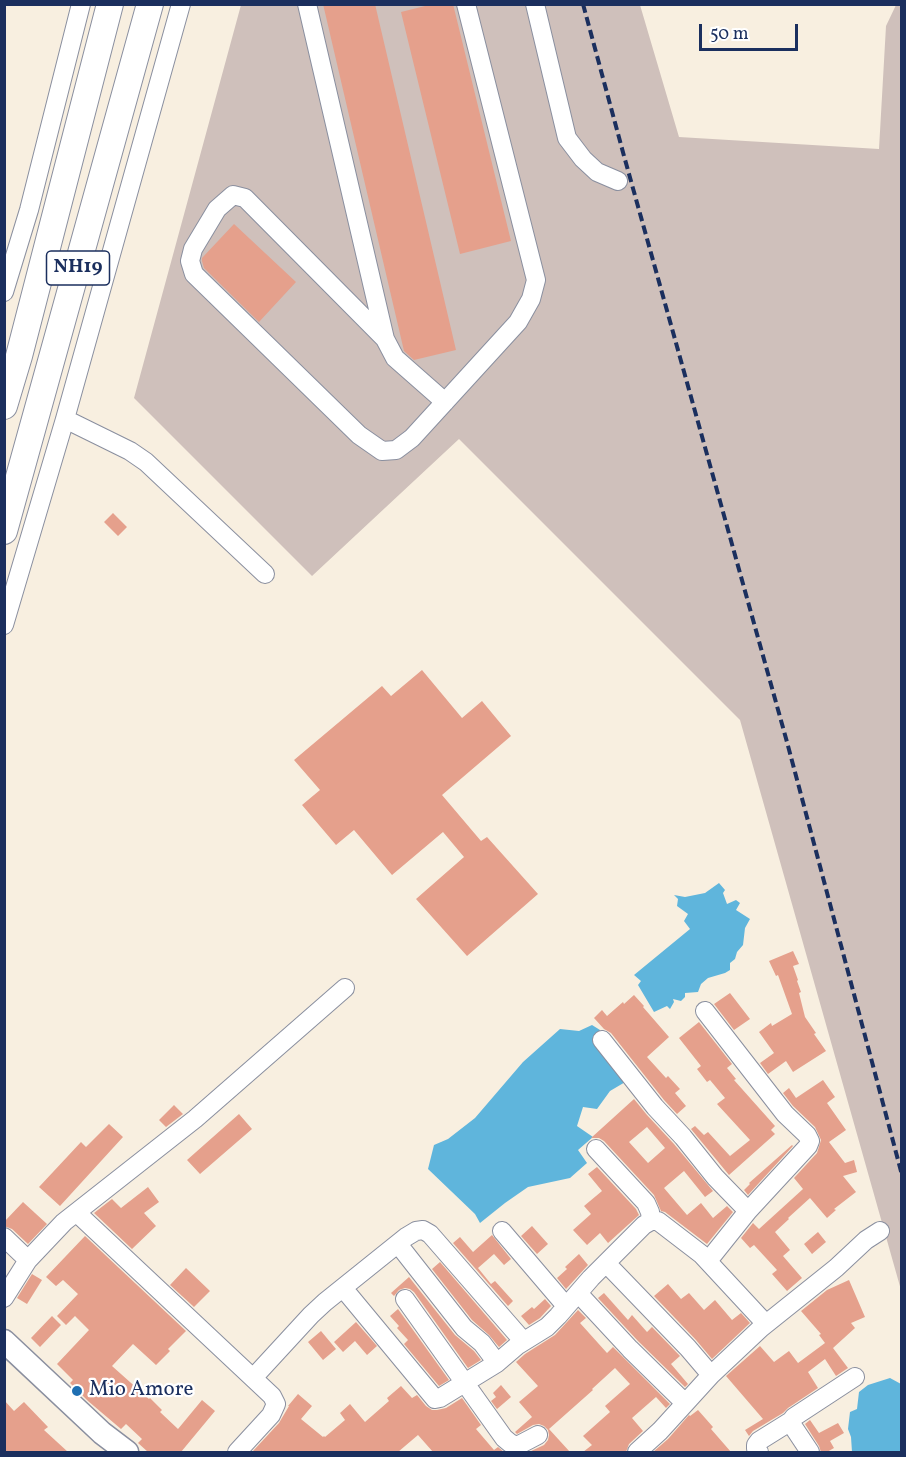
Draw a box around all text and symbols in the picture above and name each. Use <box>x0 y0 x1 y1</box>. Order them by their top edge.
scale bar <box>702 12 801 50</box>
text: 50 m <box>710 22 749 47</box>
road number: NH19 <box>46 251 110 285</box>
place label: Mio Amore <box>89 1378 194 1404</box>
marker: Mio Amore <box>70 1384 84 1398</box>

